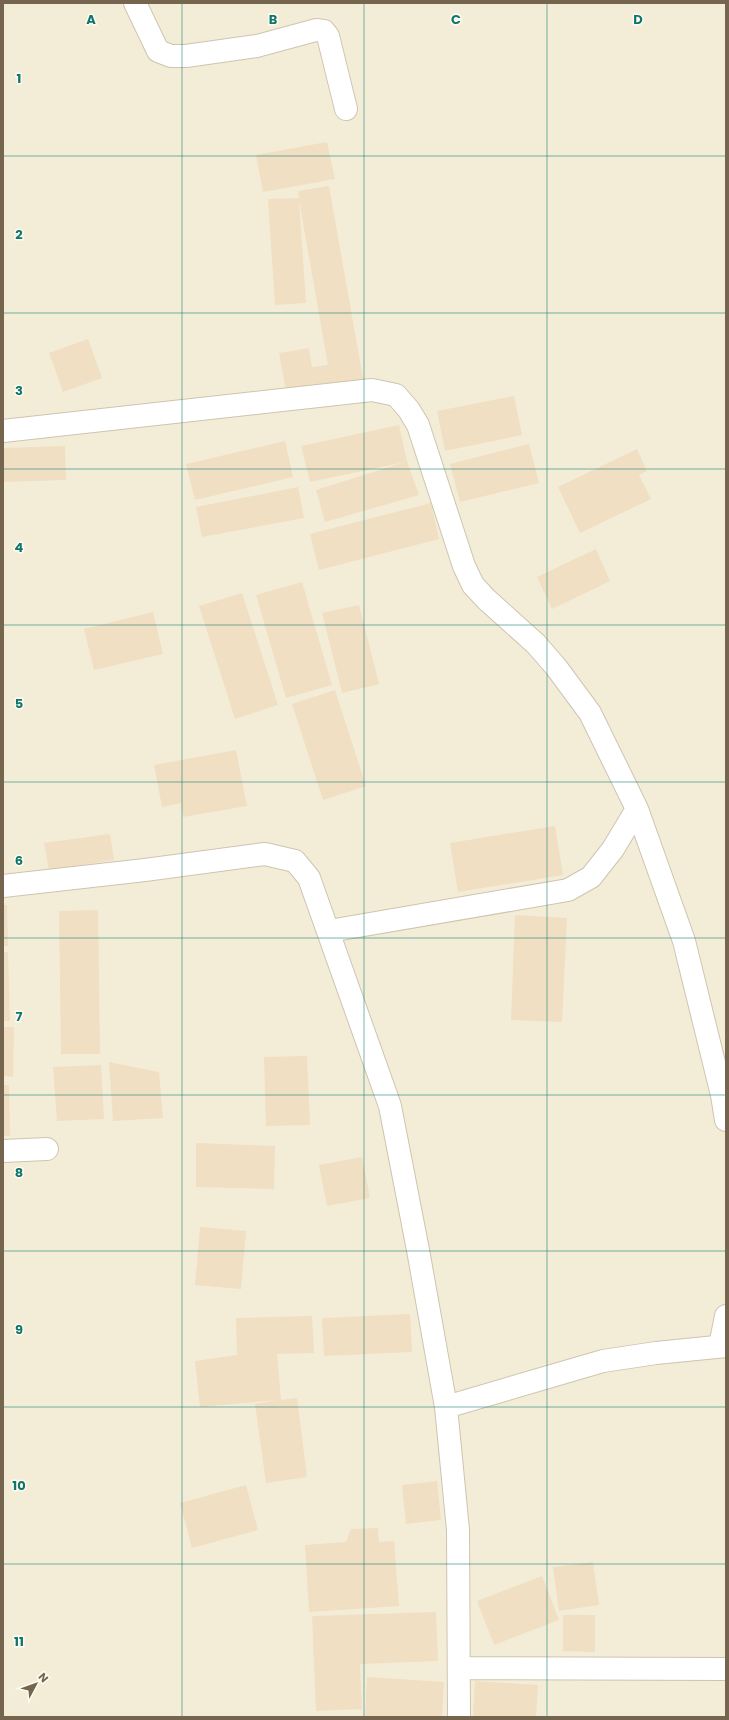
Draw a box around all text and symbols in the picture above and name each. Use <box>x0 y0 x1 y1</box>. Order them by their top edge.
text: A <box>86 10 96 29</box>
text: B <box>269 10 278 29</box>
text: C <box>451 10 461 29</box>
text: D <box>633 10 643 29</box>
text: 1 <box>17 69 21 88</box>
text: 2 <box>15 225 23 244</box>
text: 3 <box>15 381 23 400</box>
text: 4 <box>15 538 24 557</box>
text: 5 <box>15 694 23 713</box>
text: 6 <box>15 851 23 870</box>
text: 7 <box>16 1007 23 1026</box>
text: 8 <box>15 1163 23 1182</box>
text: 9 <box>15 1320 23 1339</box>
text: 10 <box>12 1476 26 1495</box>
text: 11 <box>14 1632 24 1651</box>
north arrow <box>16 1664 56 1704</box>
text: N <box>35 1669 52 1686</box>

